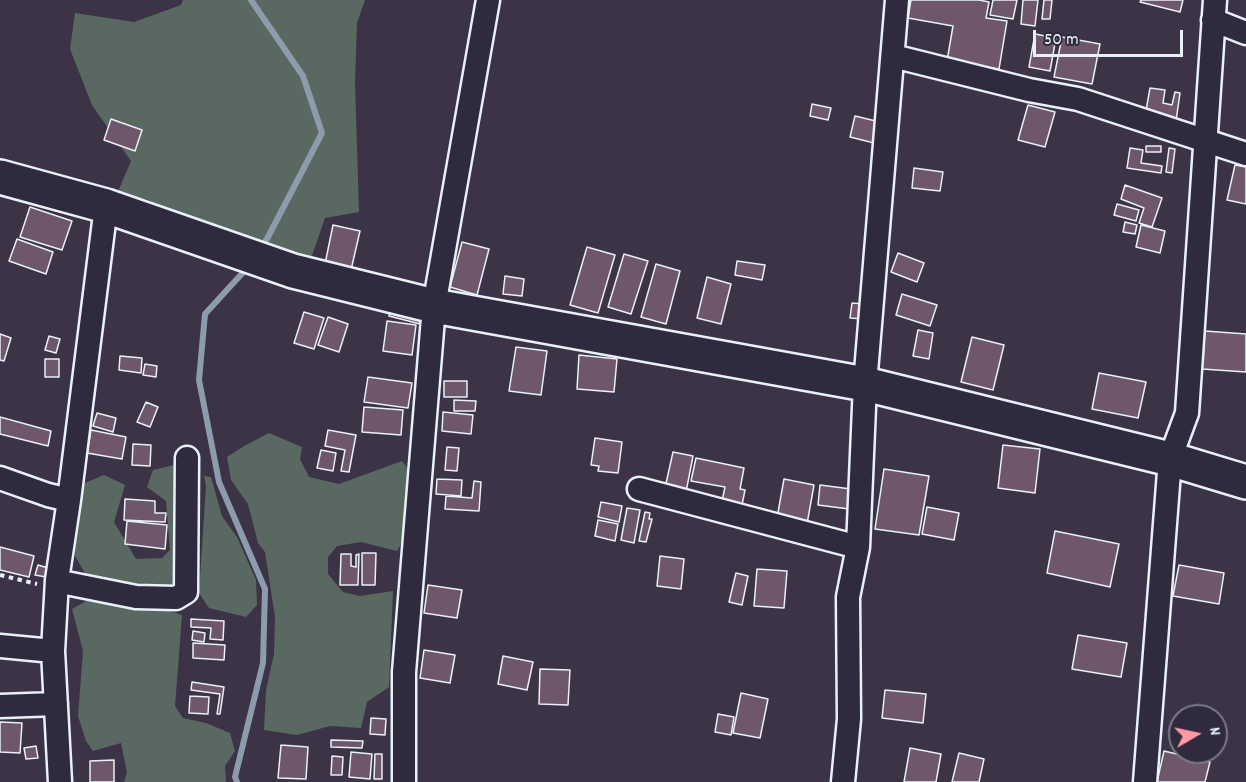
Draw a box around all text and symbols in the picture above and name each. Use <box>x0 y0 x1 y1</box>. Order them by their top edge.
scale bar <box>1036 18 1186 56</box>
text: 50 m <box>1044 28 1079 53</box>
north arrow <box>1168 704 1228 764</box>
text: N <box>1202 726 1226 737</box>

